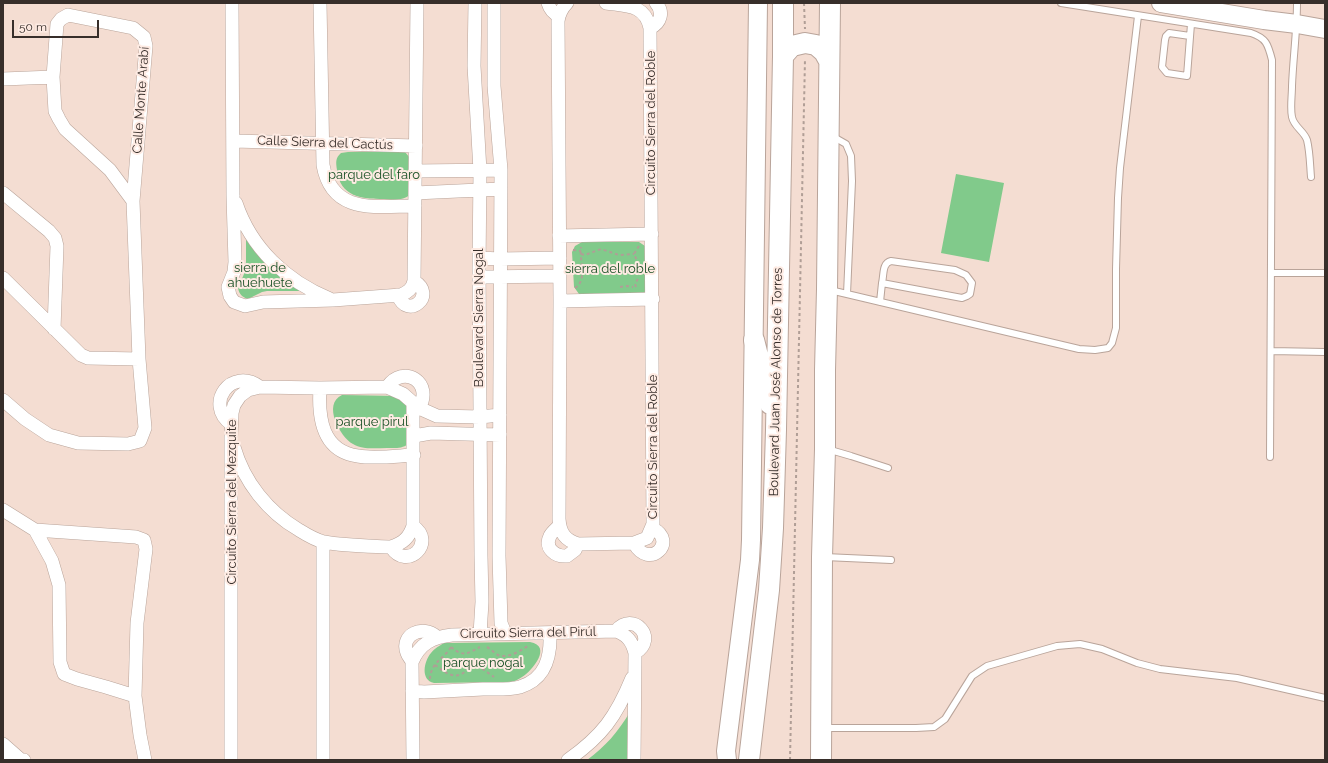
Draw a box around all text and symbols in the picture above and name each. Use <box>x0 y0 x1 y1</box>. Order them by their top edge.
scale bar <box>14 12 101 38</box>
text: 50 m <box>19 20 47 34</box>
street label: Calle Monte Arabí <box>129 46 153 154</box>
street label: Circuito Sierra del Roble <box>643 51 659 195</box>
street label: Calle Sierra del Cactús <box>257 133 393 153</box>
park label: parque del faro <box>328 167 420 183</box>
street label: Boulevard Sierra Nogal <box>471 249 487 387</box>
park label: sierra de ahuehuete <box>228 260 292 291</box>
park label: sierra del roble <box>565 261 655 277</box>
street label: Boulevard Juan José Alonso de Torres <box>766 268 786 496</box>
street label: Circuito Sierra del Roble <box>645 375 661 519</box>
park label: parque pirul <box>336 414 408 430</box>
street label: Circuito Sierra del Mezquite <box>224 419 240 585</box>
street label: Circuito Sierra del Pirúl <box>460 624 596 642</box>
park label: parque nogal <box>443 655 523 671</box>

